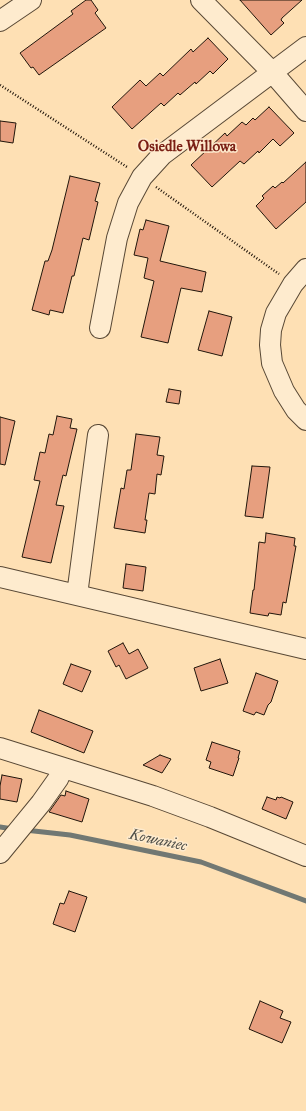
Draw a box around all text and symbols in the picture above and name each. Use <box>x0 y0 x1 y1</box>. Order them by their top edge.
district label: Osiedle Willowa <box>138 138 236 156</box>
water label: Kowaniec <box>128 826 188 856</box>

